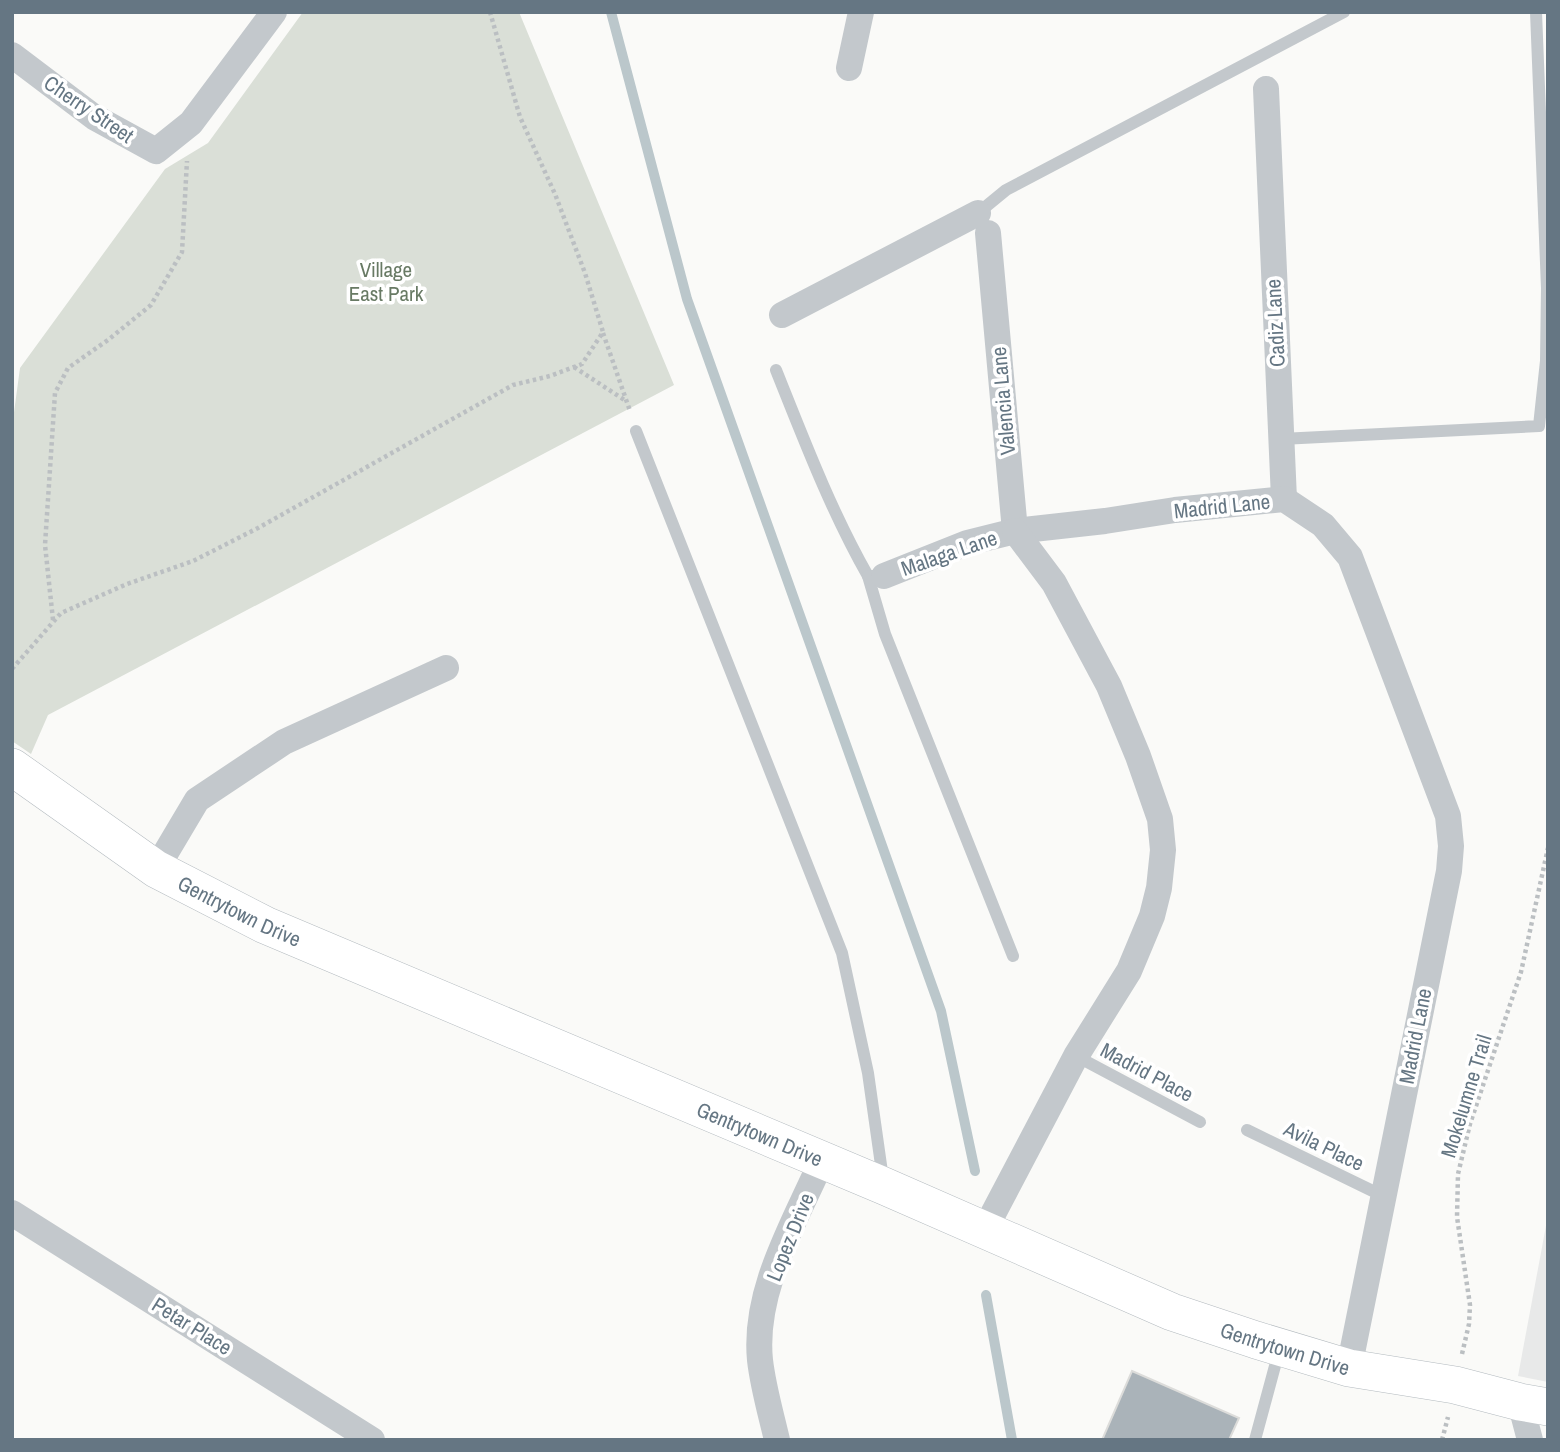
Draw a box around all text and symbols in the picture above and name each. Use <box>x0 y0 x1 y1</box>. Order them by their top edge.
street label: Cherry Street <box>38 68 140 150</box>
park label: Village East Park <box>349 255 424 308</box>
street label: Cadiz Lane <box>1258 278 1292 368</box>
street label: Valencia Lane <box>984 346 1022 456</box>
street label: Madrid Lane <box>1172 487 1272 525</box>
street label: Malaga Lane <box>897 523 1001 583</box>
street label: Gentrytown Drive <box>173 868 306 953</box>
street label: Madrid Lane <box>1392 986 1438 1086</box>
street label: Mokelumne Trail <box>1434 1031 1498 1161</box>
street label: Madrid Place <box>1095 1035 1199 1109</box>
street label: Gentrytown Drive <box>692 1094 827 1173</box>
street label: Avila Place <box>1278 1114 1369 1178</box>
street label: Lopez Drive <box>759 1189 821 1285</box>
street label: Petar Place <box>147 1290 237 1362</box>
street label: Gentrytown Drive <box>1217 1315 1353 1382</box>

